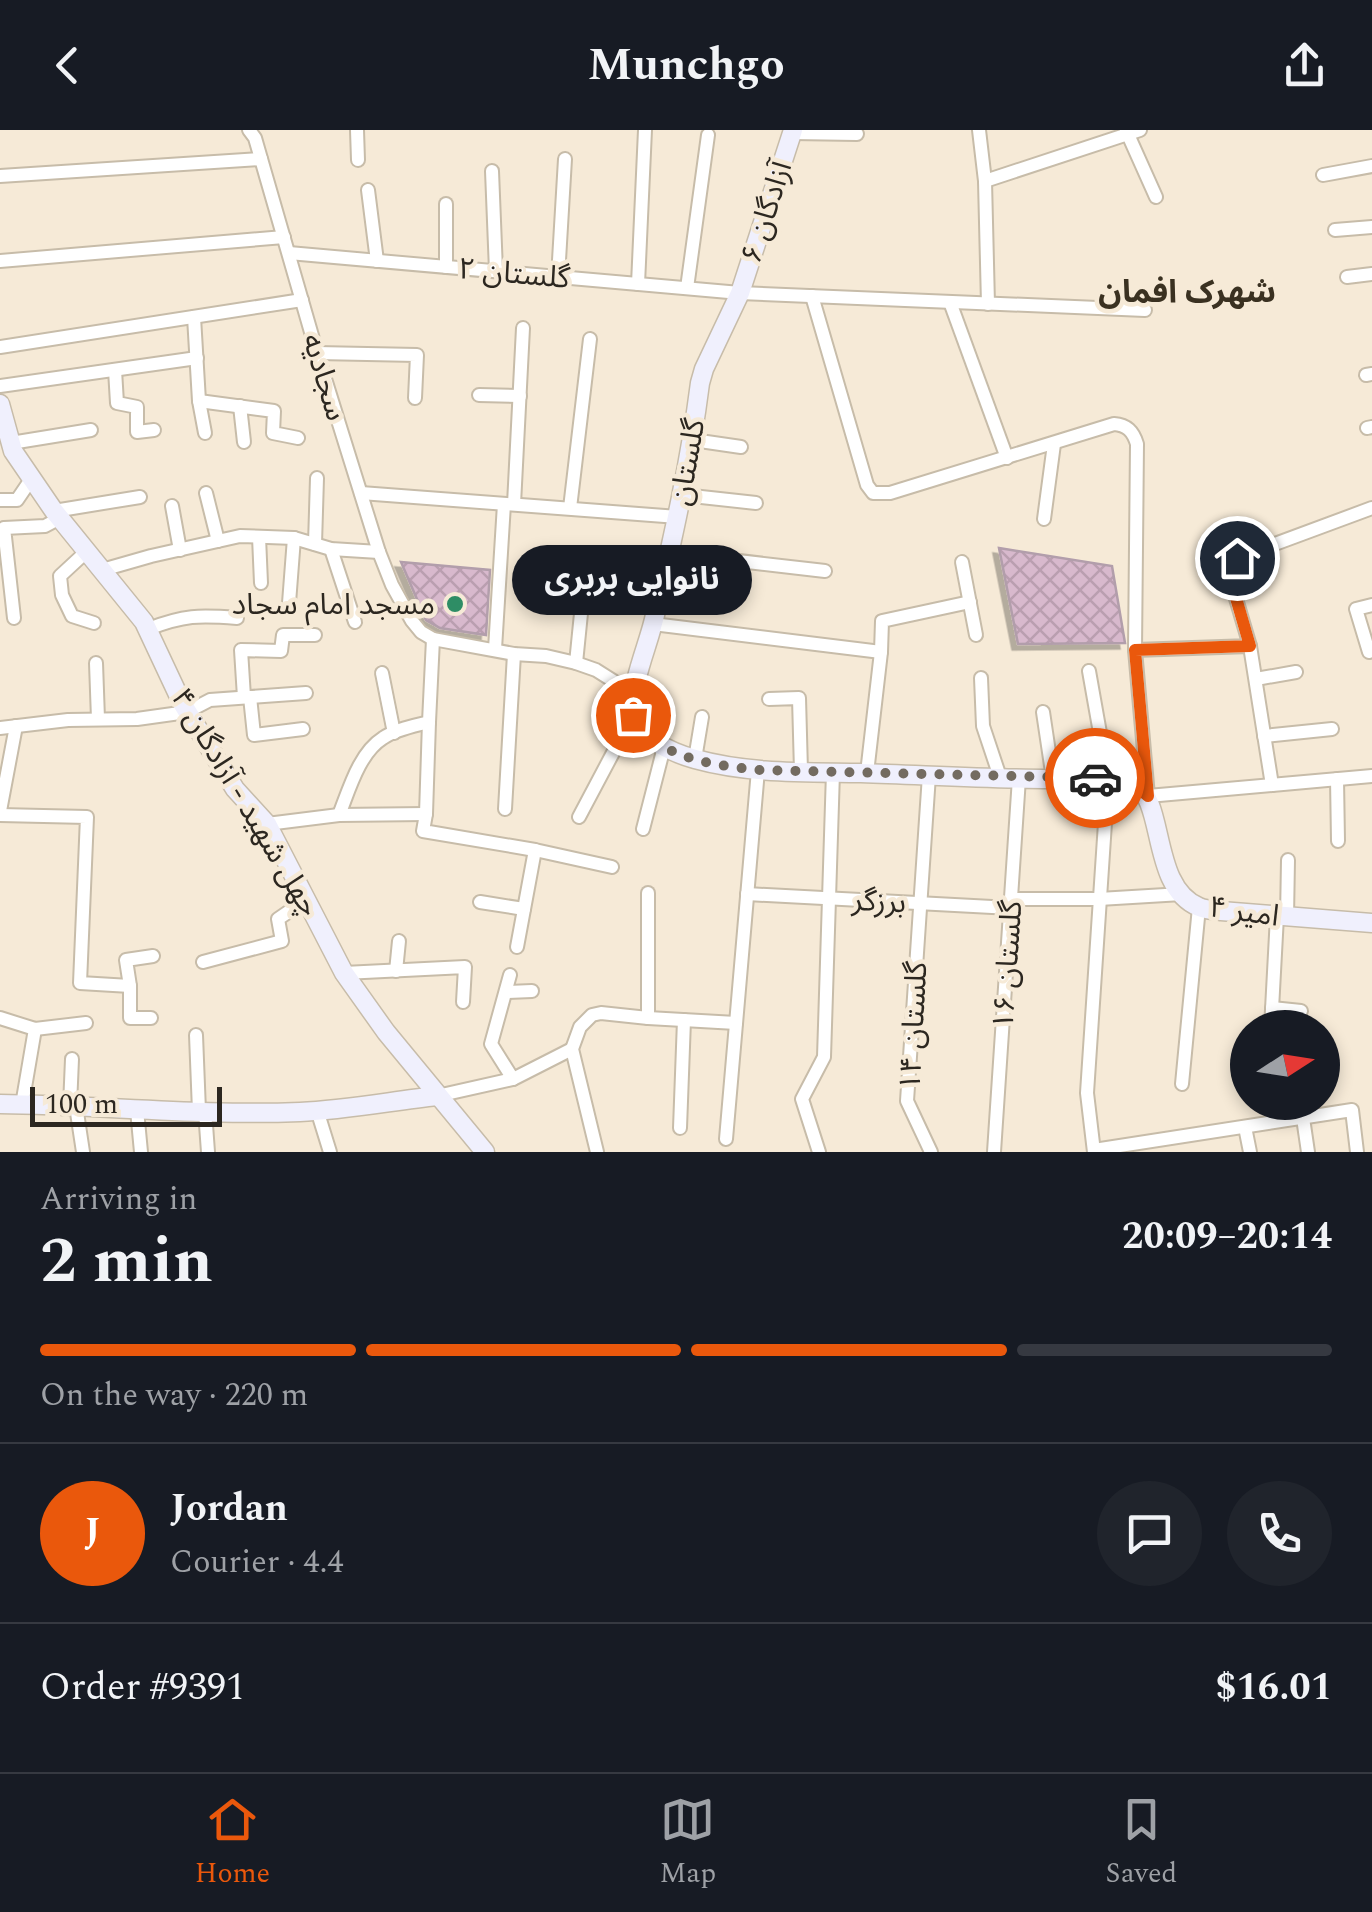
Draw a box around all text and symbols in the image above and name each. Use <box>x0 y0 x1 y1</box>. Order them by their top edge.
text: Munchgo <box>587 31 785 100</box>
icon: back <box>40 38 95 93</box>
icon: share <box>1277 38 1332 93</box>
street label: آزادگان ۶ <box>729 154 805 269</box>
street label: گلستان ۲ <box>456 246 572 302</box>
district label: شهرک افمان <box>1098 268 1276 317</box>
street label: سجادیه <box>289 328 359 427</box>
street label: گلستان <box>658 415 718 509</box>
pin <box>1195 516 1280 601</box>
icon: home <box>1210 531 1265 586</box>
callout: نانوایی بربری <box>513 545 753 615</box>
text: نانوایی بربری <box>544 555 720 604</box>
place label: مسجد امام سجاد <box>232 582 435 628</box>
marker: مسجد امام سجاد <box>444 593 466 615</box>
pin <box>591 673 676 758</box>
street label: چهل شهید - آزادگان ۴ <box>159 679 332 926</box>
icon: bag <box>606 688 661 743</box>
courier <box>1045 728 1145 828</box>
icon: car <box>1068 751 1123 806</box>
street label: برزگر <box>850 878 907 926</box>
street label: امیر ۴ <box>1206 884 1282 940</box>
street label: گلستان ۱۶ <box>981 898 1035 1031</box>
street label: گلستان ۱۴ <box>888 960 940 1092</box>
north arrow <box>1230 1010 1340 1120</box>
map controls <box>1230 1010 1340 1120</box>
scale bar <box>30 1082 222 1126</box>
text: 100 m <box>45 1083 118 1126</box>
text: Arriving in <box>40 1175 197 1224</box>
text: 20:09–20:14 <box>1122 1208 1332 1266</box>
text: 2 min <box>40 1212 213 1311</box>
text: On the way · 220 m <box>40 1371 308 1420</box>
text: Jordan <box>170 1480 288 1538</box>
button: chat <box>1097 1481 1202 1586</box>
button: phone <box>1227 1481 1332 1586</box>
text: J <box>84 1504 101 1562</box>
text: Courier · 4.4 <box>170 1538 343 1587</box>
text: Order #9391 <box>40 1659 245 1717</box>
text: $16.01 <box>1215 1659 1332 1717</box>
tab: Home <box>195 1792 270 1895</box>
tab: Map <box>660 1792 716 1895</box>
tab: Saved <box>1105 1792 1177 1895</box>

